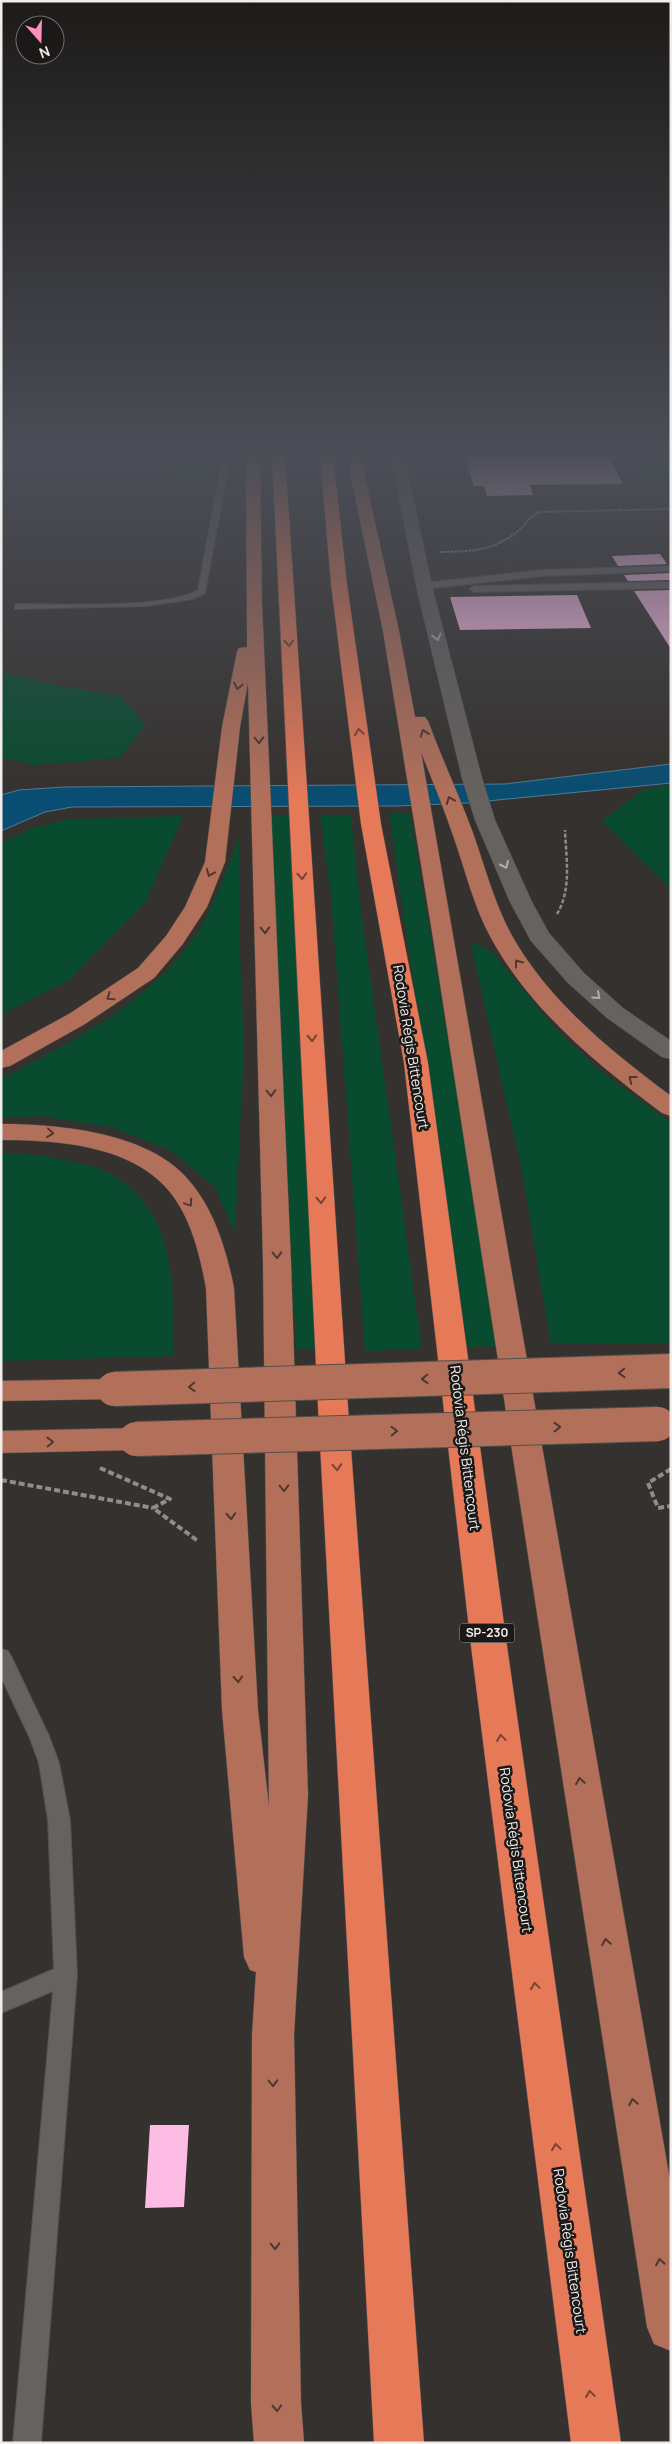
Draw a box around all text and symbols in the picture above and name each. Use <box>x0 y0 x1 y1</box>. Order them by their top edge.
north arrow <box>15 15 65 65</box>
text: N <box>37 42 53 63</box>
one-way arrow <box>431 633 442 642</box>
one-way arrow <box>283 639 294 647</box>
one-way arrow <box>234 681 244 690</box>
one-way arrow <box>354 727 365 735</box>
one-way arrow <box>420 730 430 738</box>
one-way arrow <box>253 736 264 744</box>
one-way arrow <box>446 796 456 805</box>
one-way arrow <box>498 860 509 869</box>
one-way arrow <box>206 869 216 877</box>
one-way arrow <box>297 872 308 880</box>
one-way arrow <box>260 927 271 935</box>
one-way arrow <box>515 960 524 969</box>
street label: Rodovia Régis Bittencourt <box>389 963 434 1131</box>
one-way arrow <box>591 990 600 999</box>
one-way arrow <box>106 991 116 1000</box>
one-way arrow <box>306 1034 317 1042</box>
one-way arrow <box>629 1076 638 1084</box>
one-way arrow <box>266 1089 277 1097</box>
one-way arrow <box>46 1127 54 1138</box>
one-way arrow <box>316 1196 327 1204</box>
one-way arrow <box>183 1197 192 1207</box>
one-way arrow <box>272 1252 282 1259</box>
street label: Rodovia Régis Bittencourt <box>446 1364 485 1532</box>
one-way arrow <box>618 1367 626 1378</box>
one-way arrow <box>420 1374 428 1385</box>
one-way arrow <box>188 1382 196 1392</box>
one-way arrow <box>553 1421 561 1432</box>
one-way arrow <box>390 1426 398 1436</box>
one-way arrow <box>46 1436 54 1447</box>
one-way arrow <box>332 1463 343 1471</box>
one-way arrow <box>278 1484 289 1492</box>
one-way arrow <box>225 1513 236 1521</box>
road number: SP-230 <box>460 1624 514 1642</box>
one-way arrow <box>233 1675 244 1683</box>
one-way arrow <box>496 1734 507 1742</box>
street label: Rodovia Régis Bittencourt <box>496 1766 538 1934</box>
one-way arrow <box>576 1777 586 1785</box>
one-way arrow <box>602 1937 612 1946</box>
one-way arrow <box>530 1981 540 1990</box>
one-way arrow <box>268 2080 278 2088</box>
one-way arrow <box>628 2097 638 2106</box>
one-way arrow <box>551 2142 562 2150</box>
street label: Rodovia Régis Bittencourt <box>550 2167 592 2335</box>
one-way arrow <box>270 2242 280 2250</box>
one-way arrow <box>655 2258 665 2266</box>
one-way arrow <box>585 2390 596 2398</box>
one-way arrow <box>271 2405 282 2413</box>

